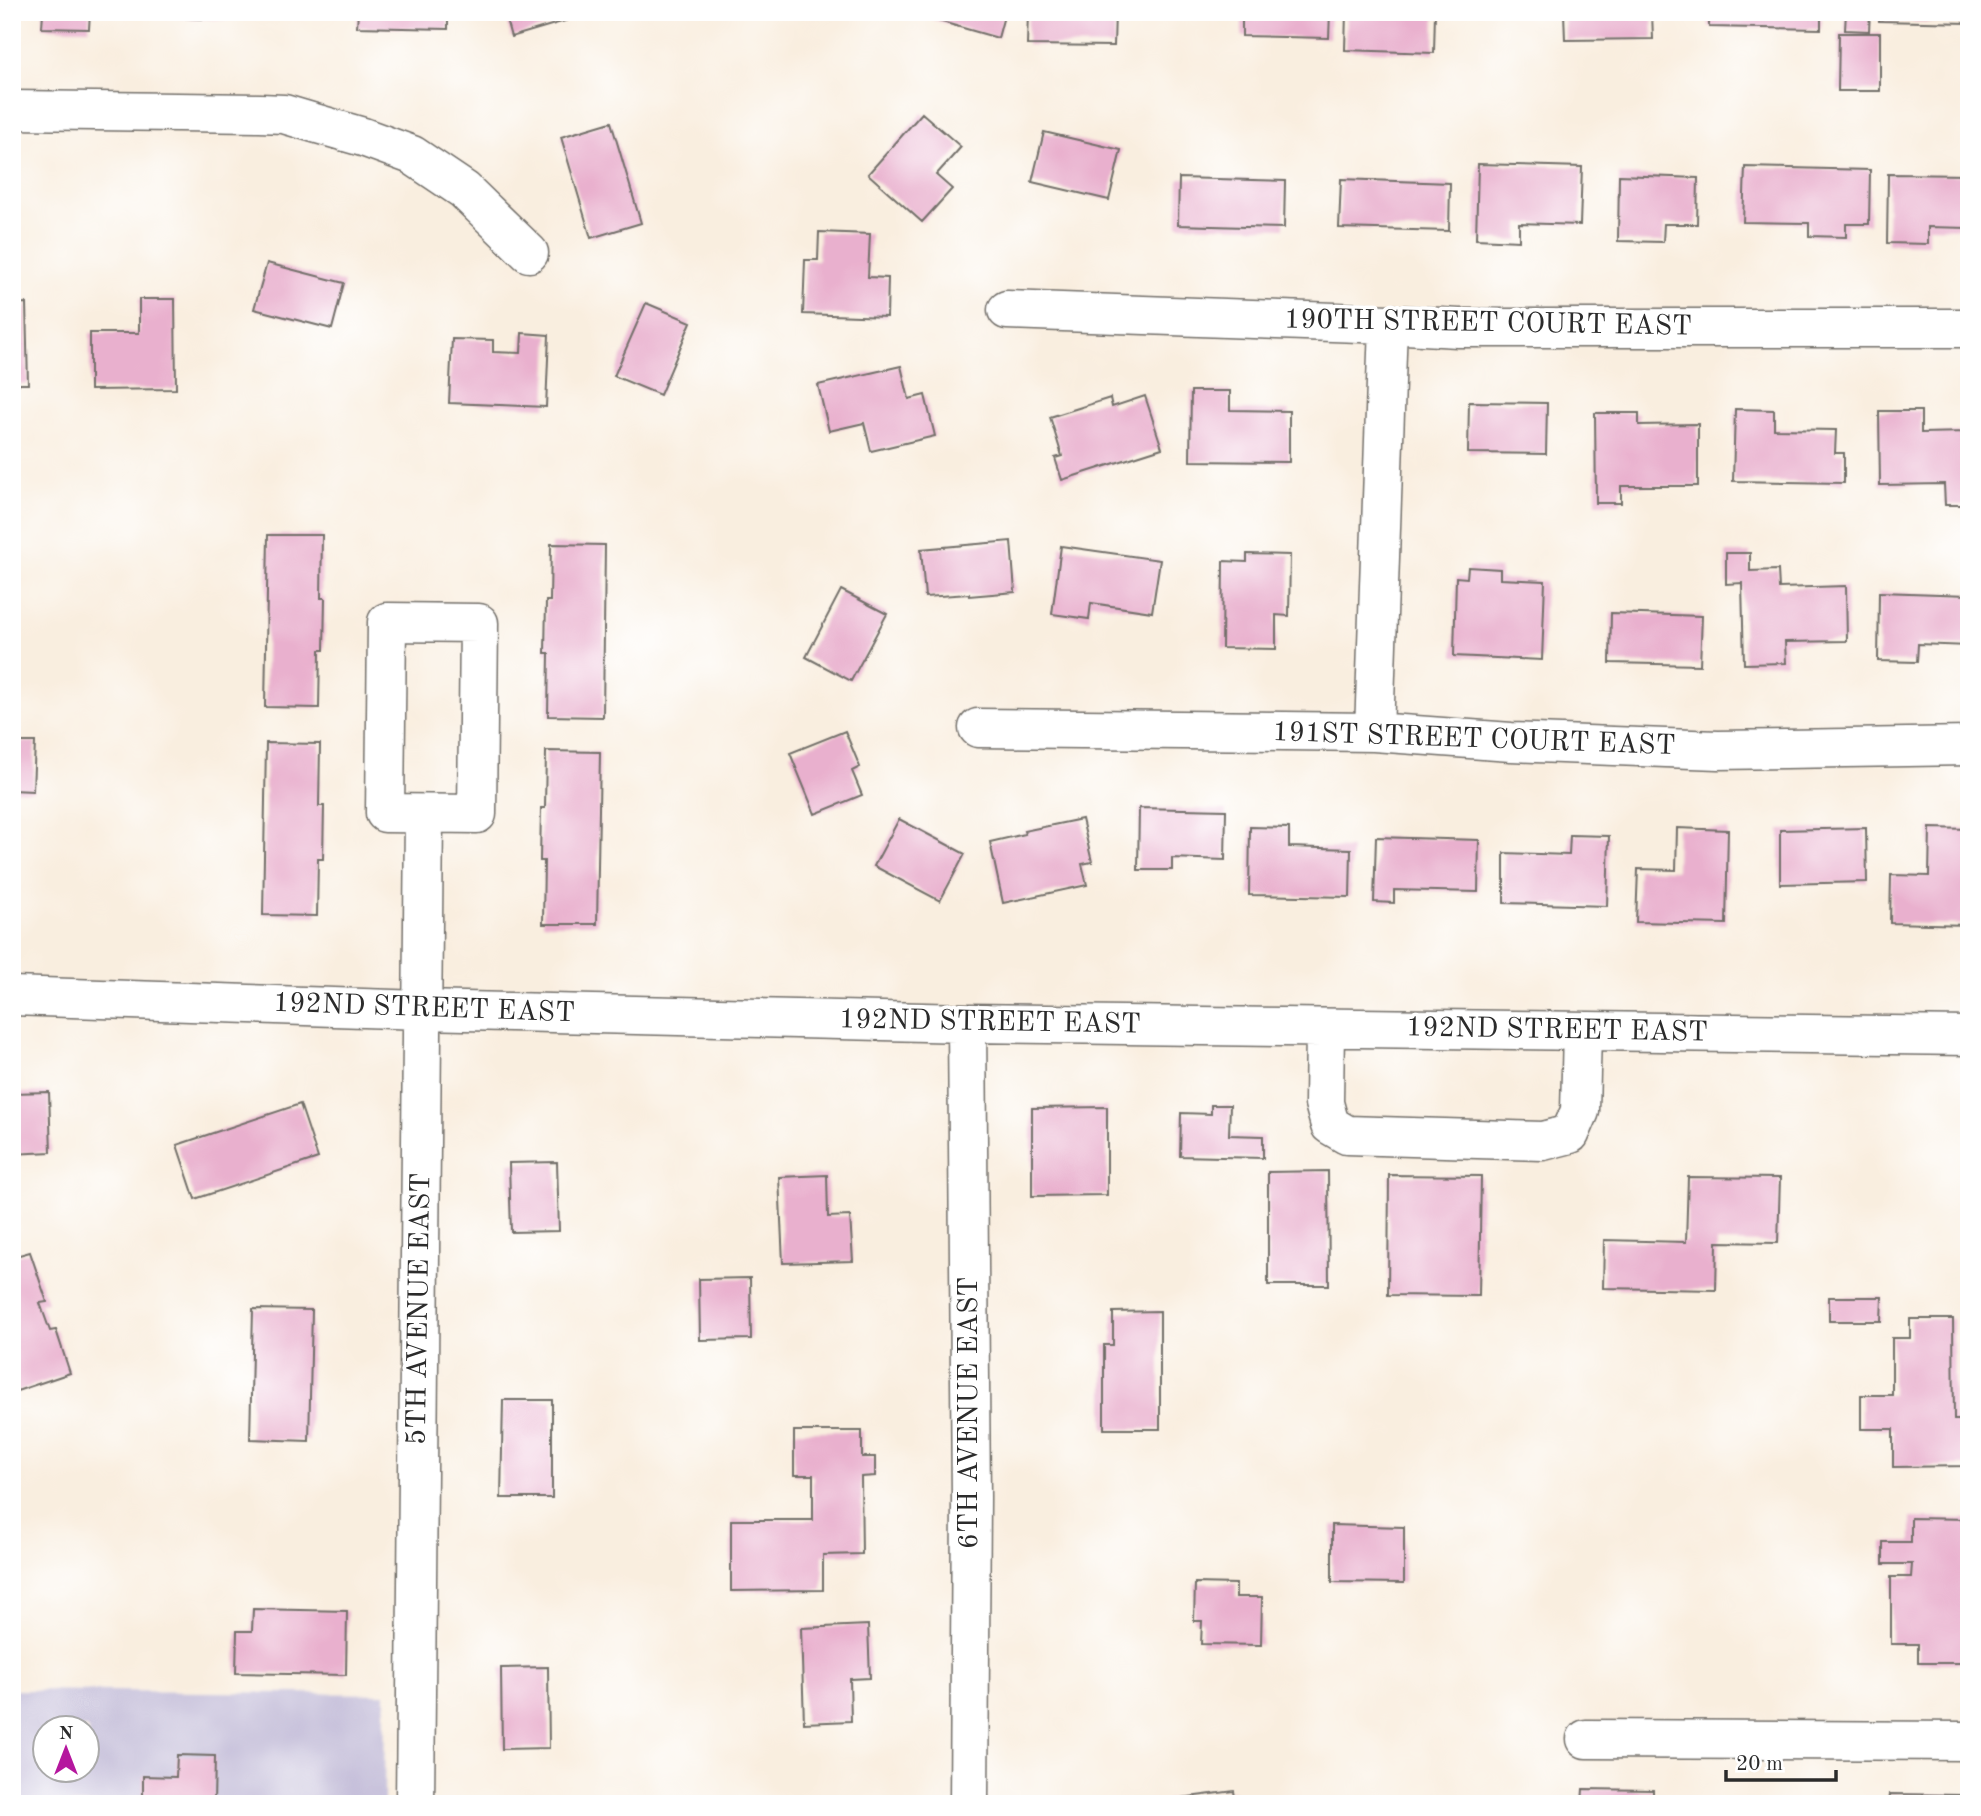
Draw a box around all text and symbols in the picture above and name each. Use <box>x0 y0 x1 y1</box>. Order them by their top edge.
street label: 190TH STREET COURT EAST <box>1284 306 1692 342</box>
street label: 191ST STREET COURT EAST <box>1272 719 1676 761</box>
street label: 192ND STREET EAST <box>273 990 575 1028</box>
street label: 192ND STREET EAST <box>839 1006 1141 1040</box>
street label: 192ND STREET EAST <box>1406 1014 1708 1048</box>
street label: 5TH AVENUE EAST <box>404 1173 436 1445</box>
street label: 6TH AVENUE EAST <box>956 1277 984 1549</box>
north arrow <box>32 1714 102 1784</box>
text: N <box>59 1725 74 1744</box>
scale bar <box>1726 1739 1836 1783</box>
text: 20 m <box>1736 1754 1783 1775</box>

